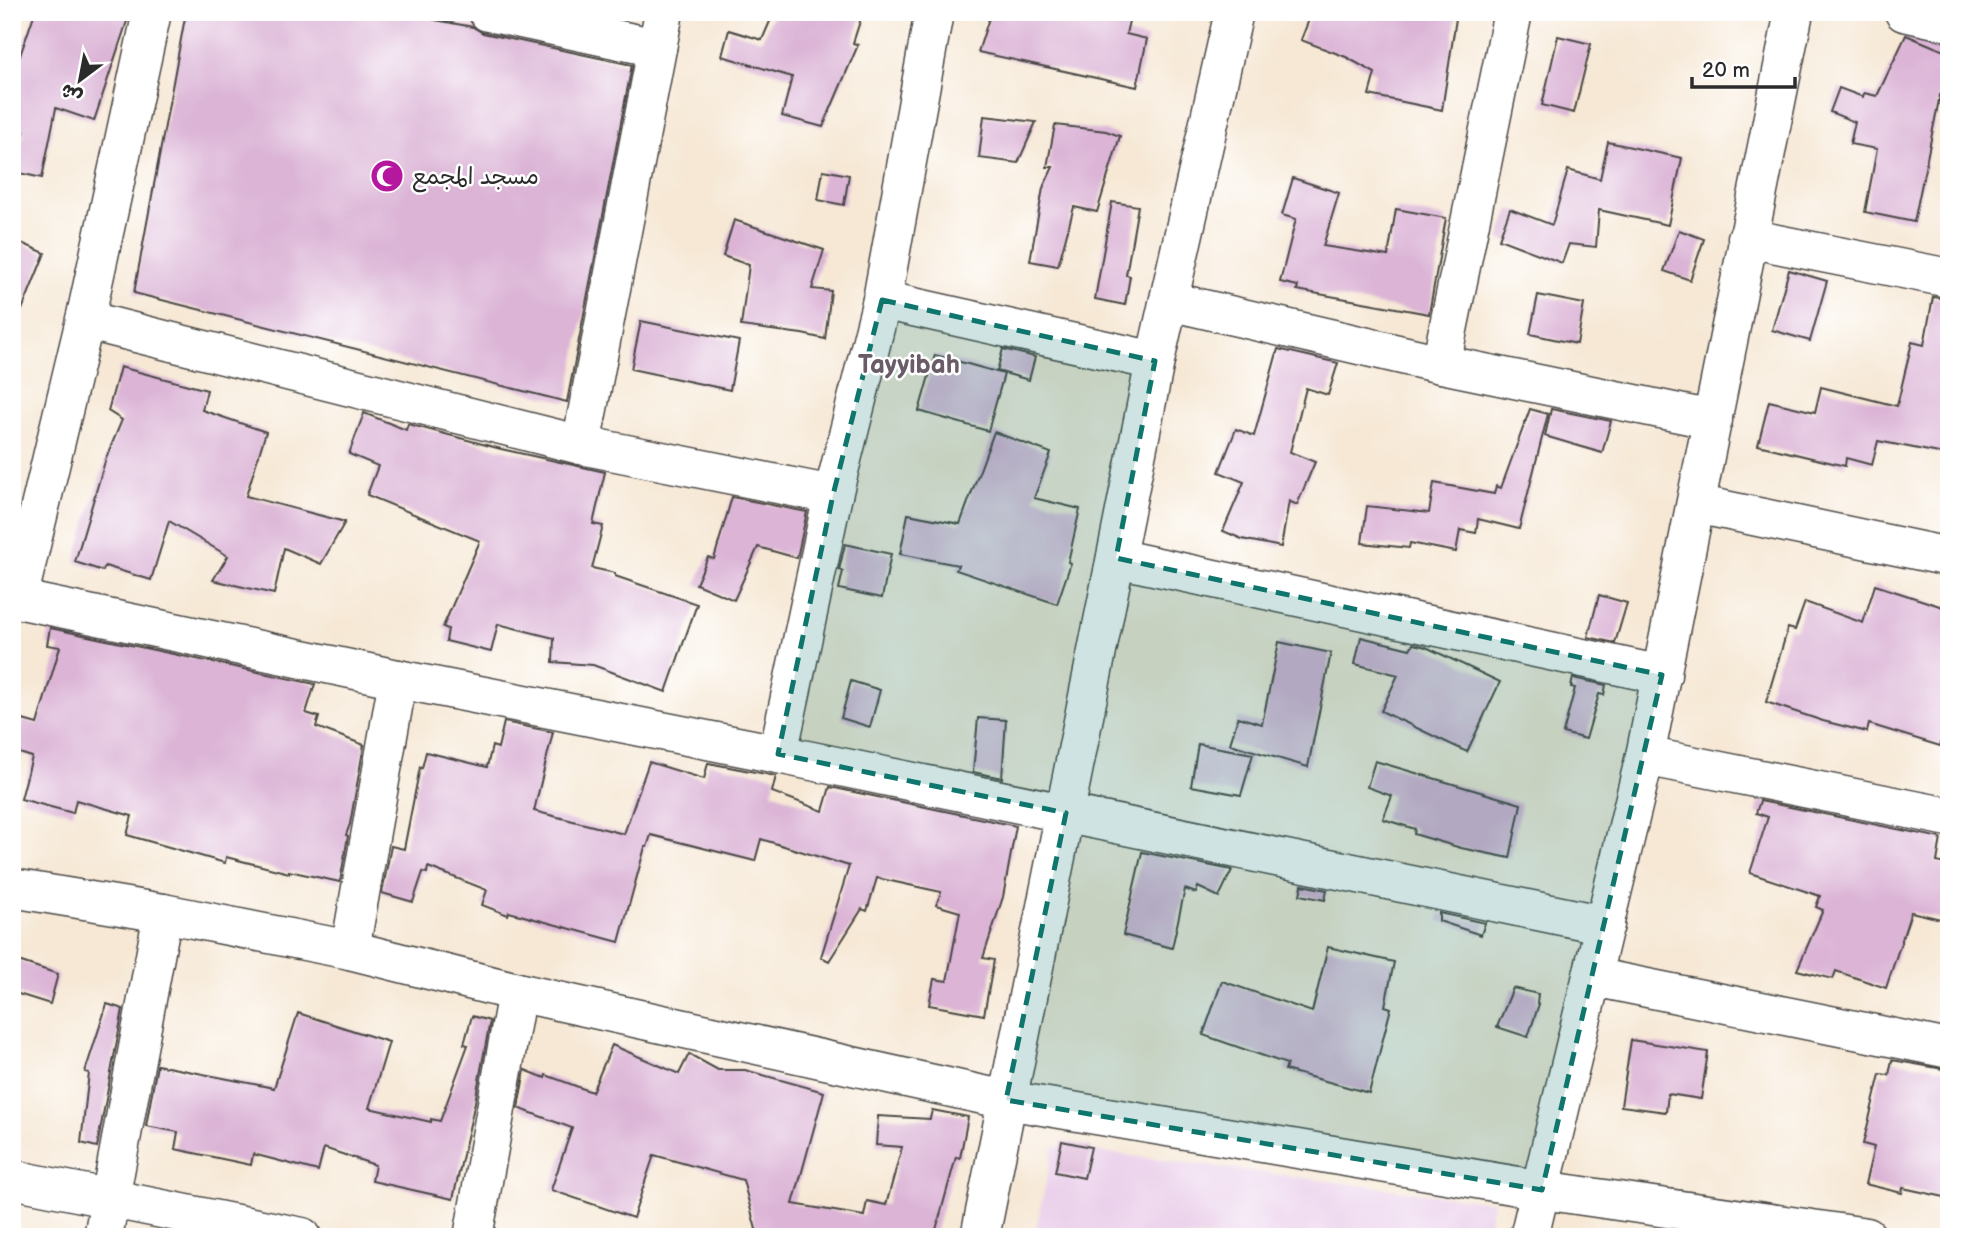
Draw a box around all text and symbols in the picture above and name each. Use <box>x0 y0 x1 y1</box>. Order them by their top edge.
north arrow <box>46 46 116 116</box>
scale bar <box>1692 46 1795 90</box>
text: 20 m <box>1702 58 1750 83</box>
text: ش <box>57 78 87 108</box>
mosque icon: مسجد المجمع <box>368 157 406 195</box>
place label: مسجد المجمع <box>412 163 539 193</box>
district label: Tayyibah <box>858 350 960 381</box>

